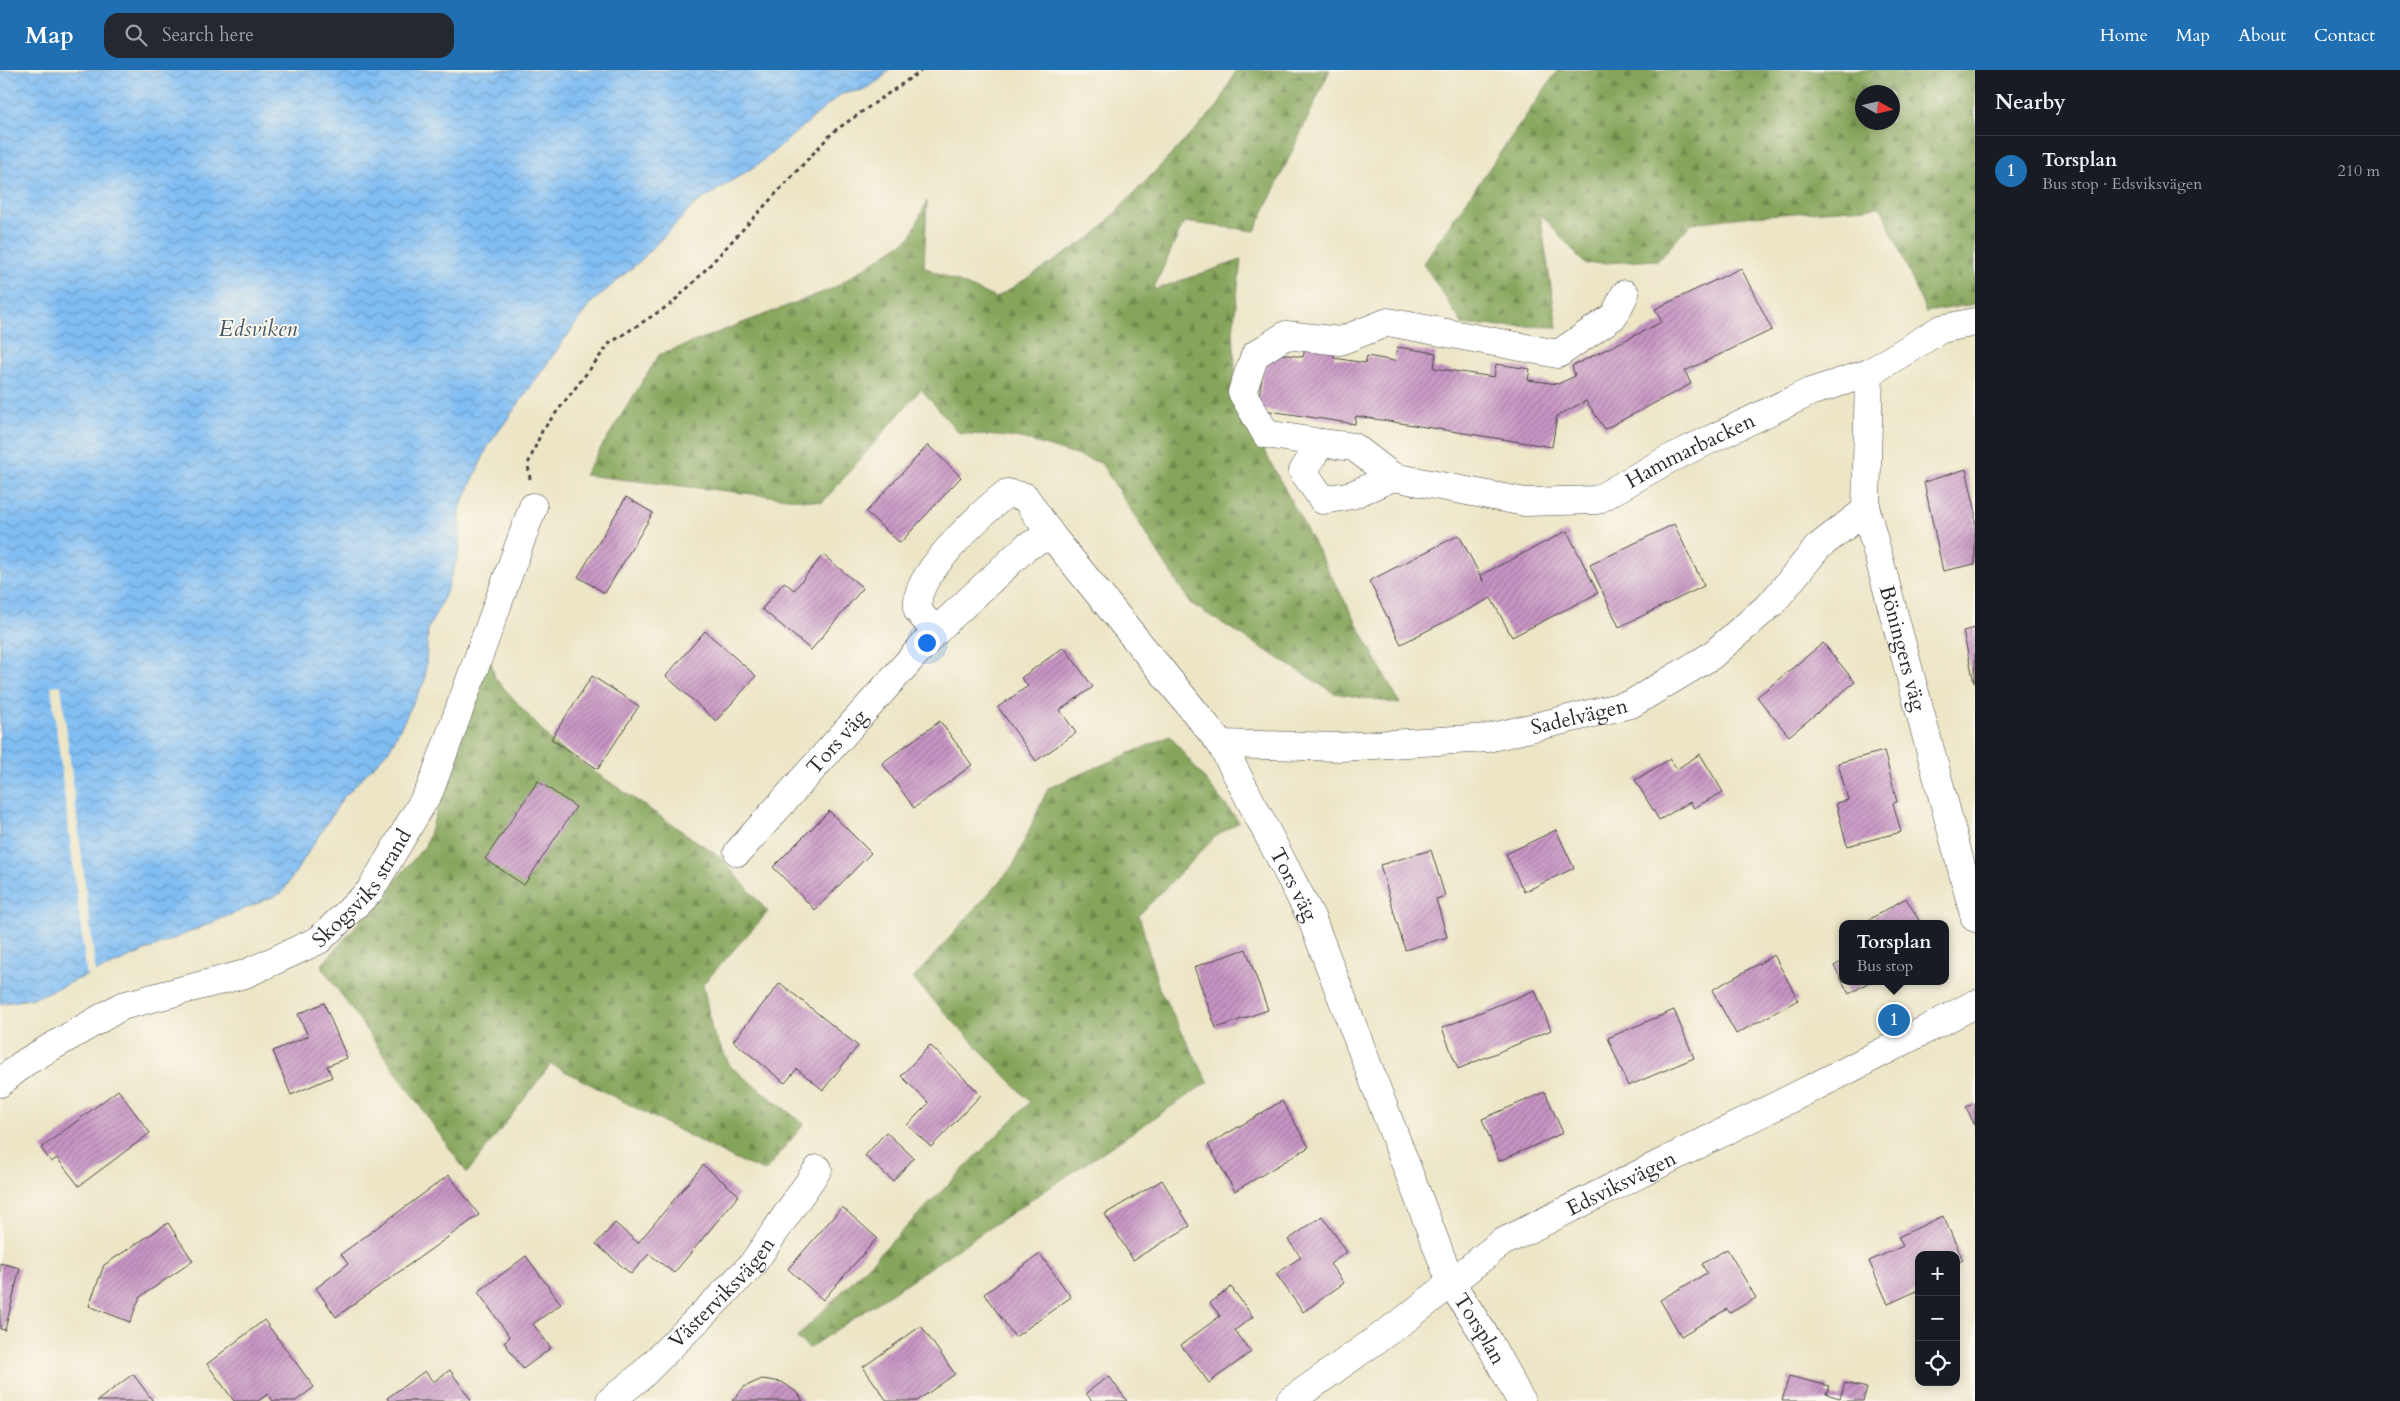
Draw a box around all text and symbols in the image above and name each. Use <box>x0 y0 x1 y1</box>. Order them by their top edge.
search box <box>104 13 454 58</box>
text: Map <box>25 19 74 52</box>
icon: search <box>122 21 150 49</box>
text: Search here <box>162 22 254 48</box>
text: Home <box>2100 23 2148 48</box>
text: Map <box>2176 23 2210 48</box>
text: About <box>2238 23 2286 48</box>
text: Contact <box>2314 23 2375 48</box>
north arrow <box>1855 85 1900 130</box>
text: Nearby <box>1995 88 2066 117</box>
text: Torsplan <box>2042 147 2117 173</box>
text: 1 <box>2007 160 2015 182</box>
text: 210 m <box>2338 160 2380 182</box>
text: Bus stop · Edsviksvägen <box>2042 173 2202 195</box>
water label: Edsviken <box>219 314 297 344</box>
street label: Hammarbacken <box>1620 406 1760 495</box>
street label: Böningers väg <box>1872 582 1934 714</box>
your location <box>914 630 940 656</box>
street label: Sadelvägen <box>1528 691 1631 742</box>
street label: Tors väg <box>800 703 874 781</box>
street label: Skogsviks strand <box>305 823 418 954</box>
street label: Tors väg <box>1263 843 1325 926</box>
popup <box>1839 920 1949 985</box>
text: Torsplan <box>1856 929 1932 955</box>
text: Bus stop <box>1856 955 1913 977</box>
pin: 1 <box>1878 1001 1910 1039</box>
street label: Edsviksvägen <box>1561 1143 1681 1223</box>
street label: Västerviksvägen <box>662 1231 782 1355</box>
map controls <box>1915 1251 1960 1386</box>
button: + <box>1915 1251 1960 1296</box>
street label: Torsplan <box>1447 1287 1513 1370</box>
button: − <box>1915 1296 1960 1341</box>
button: locate <box>1915 1341 1960 1386</box>

